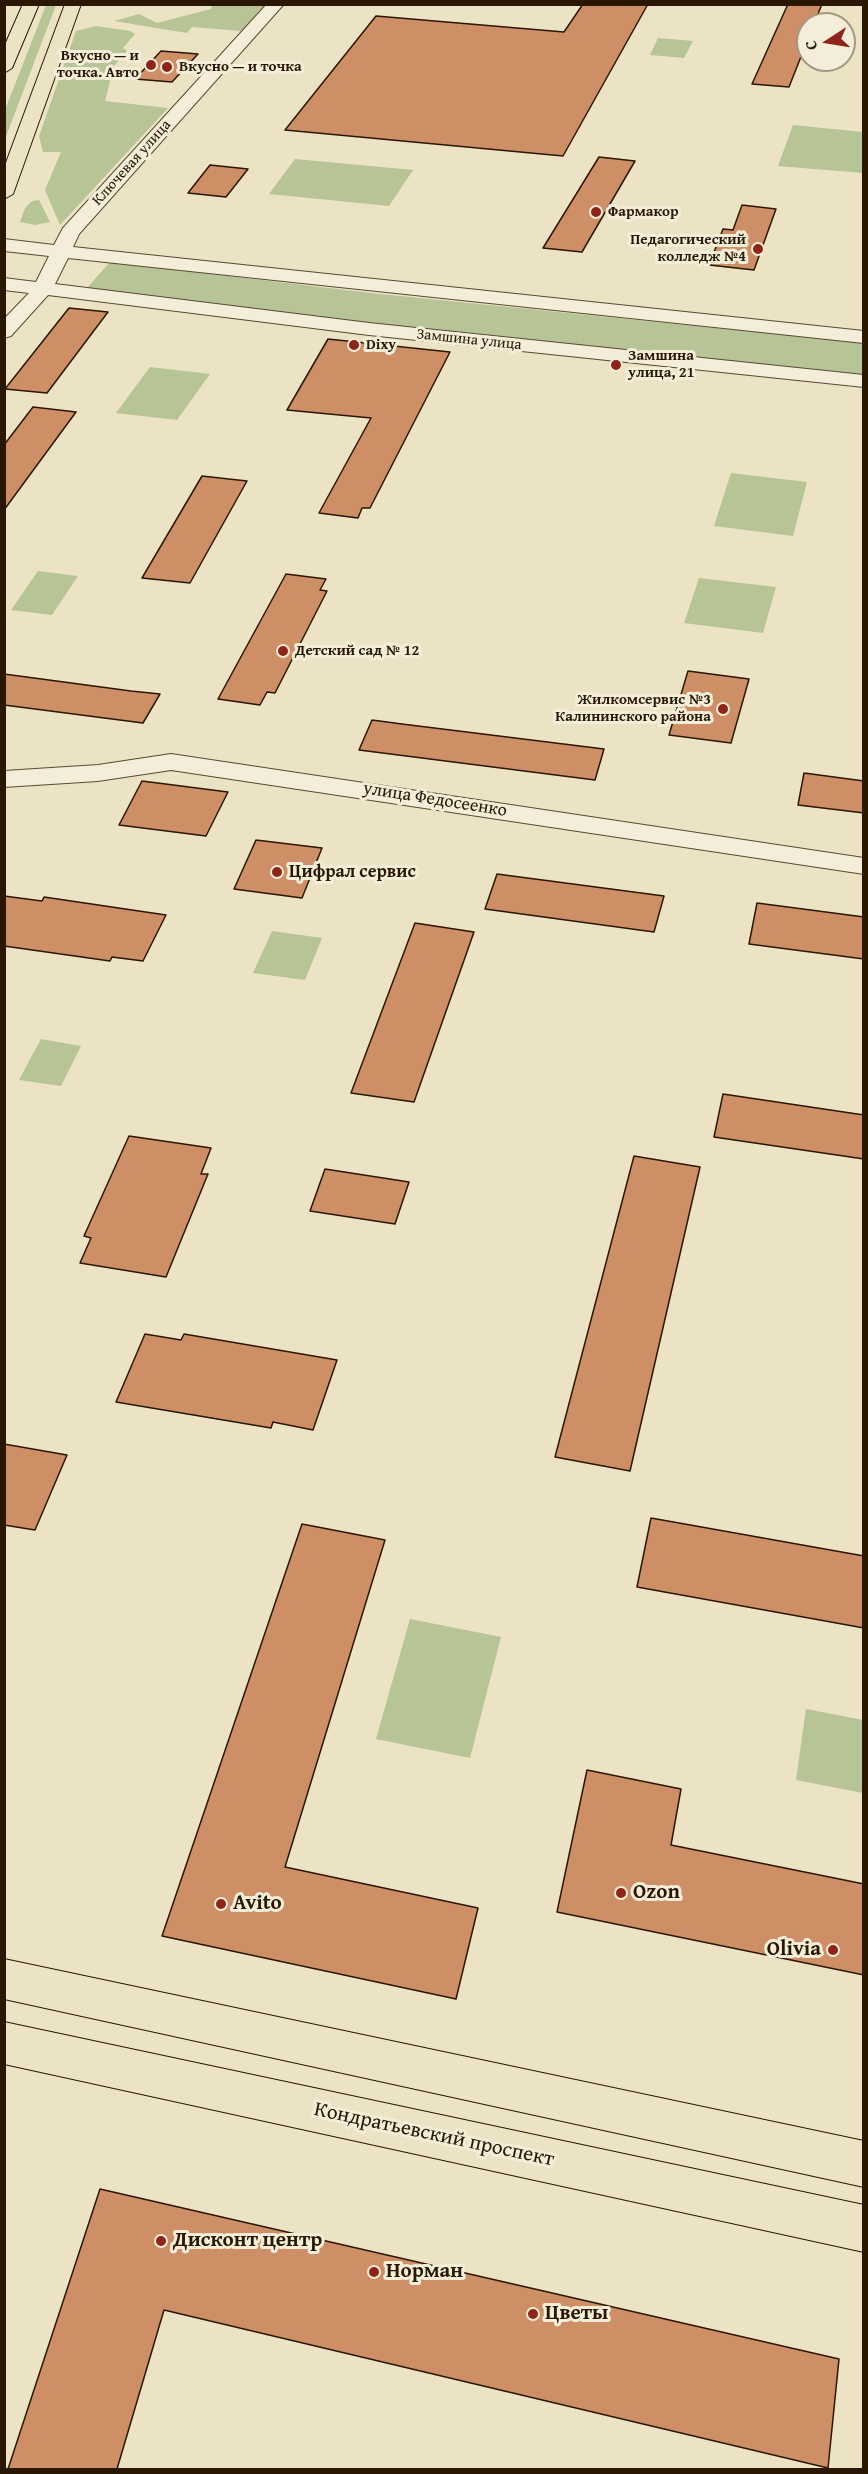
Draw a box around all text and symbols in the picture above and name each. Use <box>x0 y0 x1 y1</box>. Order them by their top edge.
north arrow <box>796 12 856 72</box>
text: С <box>798 38 823 52</box>
place label: Вкусно — и точка. Авто <box>57 47 139 82</box>
marker: Вкусно — и точка. Авто <box>144 58 158 72</box>
place label: Вкусно — и точка <box>179 58 302 76</box>
marker: Вкусно — и точка <box>160 60 174 74</box>
street label: Ключевая улица <box>89 116 175 210</box>
place label: Фармакор <box>608 203 679 221</box>
marker: Фармакор <box>589 205 603 219</box>
place label: Педагогический колледж №4 <box>630 231 746 266</box>
marker: Педагогический колледж №4 <box>751 242 765 256</box>
street label: Замшина улица <box>416 326 522 354</box>
place label: Dixy <box>366 336 396 354</box>
marker: Dixy <box>347 338 361 352</box>
place label: Замшина улица, 21 <box>628 347 694 382</box>
marker: Замшина улица, 21 <box>609 358 623 372</box>
place label: Детский сад № 12 <box>295 642 419 660</box>
marker: Детский сад № 12 <box>276 644 290 658</box>
place label: Жилкомсервис №3 Калининского района <box>555 691 711 726</box>
marker: Жилкомсервис №3 Калининского района <box>716 702 730 716</box>
street label: улица Федосеенко <box>361 778 509 822</box>
place label: Цифрал сервис <box>289 861 416 883</box>
marker: Цифрал сервис <box>270 865 284 879</box>
place label: Ozon <box>633 1880 680 1906</box>
marker: Ozon <box>614 1886 628 1900</box>
place label: Avito <box>233 1891 282 1917</box>
marker: Avito <box>214 1897 228 1911</box>
place label: Olivia <box>767 1937 821 1963</box>
marker: Olivia <box>826 1943 840 1957</box>
street label: Кондратьевский проспект <box>312 2097 556 2173</box>
place label: Дисконт центр <box>173 2228 322 2254</box>
marker: Дисконт центр <box>154 2234 168 2248</box>
place label: Норман <box>386 2259 463 2285</box>
marker: Норман <box>367 2265 381 2279</box>
place label: Цветы <box>545 2301 608 2327</box>
marker: Цветы <box>526 2307 540 2321</box>

